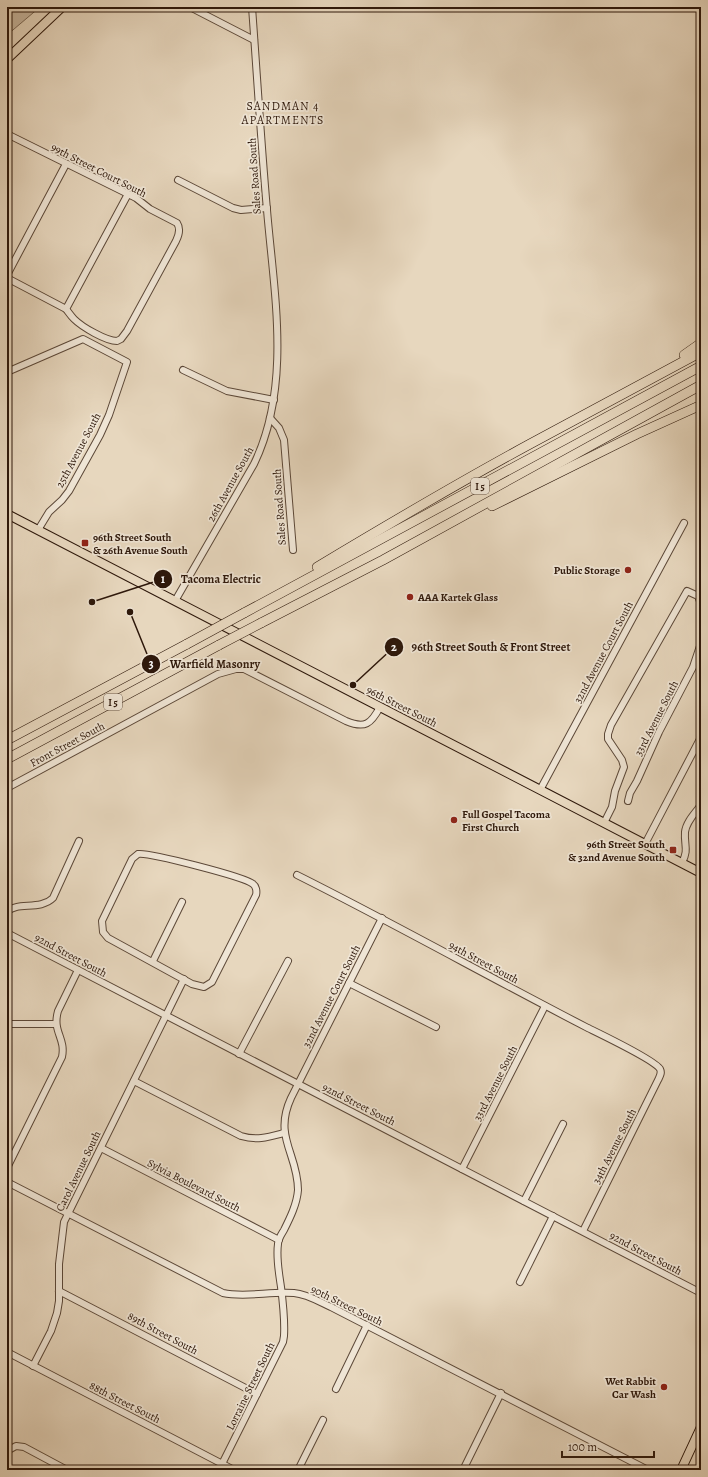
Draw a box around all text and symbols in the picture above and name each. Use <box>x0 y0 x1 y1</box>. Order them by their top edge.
district label: SANDMAN 4 APARTMENTS <box>241 98 324 128</box>
street label: Sales Road South <box>244 137 265 215</box>
street label: 99th Street Court South <box>48 140 149 201</box>
street label: 25th Avenue South <box>52 410 105 490</box>
street label: 26th Avenue South <box>204 444 257 524</box>
street label: Sales Road South <box>269 468 290 546</box>
road number: I 5 <box>471 478 489 494</box>
place label: 96th Street South & 26th Avenue South <box>93 530 188 558</box>
marker: 96th Street South & 26th Avenue South <box>80 538 90 548</box>
place label: Public Storage <box>554 563 620 578</box>
marker: Public Storage <box>623 565 633 575</box>
callout: Tacoma Electric <box>153 567 269 591</box>
text: 1 <box>161 571 166 587</box>
text: Tacoma Electric <box>181 571 261 587</box>
place label: AAA Kartek Glass <box>417 590 499 605</box>
marker: AAA Kartek Glass <box>405 592 415 602</box>
street label: 32nd Avenue Court South <box>570 598 637 706</box>
callout: 96th Street South & Front Street <box>384 635 579 659</box>
text: 2 <box>391 639 397 655</box>
text: 96th Street South & Front Street <box>412 639 570 655</box>
callout: Warfield Masonry <box>141 652 268 676</box>
text: 3 <box>148 656 154 672</box>
text: Warfield Masonry <box>169 656 261 672</box>
street label: 33rd Avenue South <box>631 678 682 759</box>
street label: 96th Street South <box>364 682 440 731</box>
road number: I 5 <box>104 694 122 710</box>
street label: Front Street South <box>27 718 107 770</box>
place label: Full Gospel Tacoma First Church <box>462 807 551 835</box>
marker: Full Gospel Tacoma First Church <box>449 815 459 825</box>
place label: 96th Street South & 32nd Avenue South <box>568 837 665 865</box>
marker: 96th Street South & 32nd Avenue South <box>668 845 678 855</box>
street label: 92nd Street South <box>32 930 110 981</box>
street label: 94th Street South <box>446 938 522 987</box>
street label: 32nd Avenue Court South <box>299 942 364 1050</box>
street label: 33rd Avenue South <box>470 1043 521 1124</box>
street label: 92nd Street South <box>320 1080 398 1129</box>
street label: 34th Avenue South <box>589 1106 640 1186</box>
street label: Carol Avenue South <box>52 1128 105 1214</box>
street label: Sylvia Boulevard South <box>145 1155 243 1215</box>
street label: 92nd Street South <box>607 1228 685 1279</box>
street label: 90th Street South <box>308 1282 385 1329</box>
street label: 89th Street South <box>125 1309 201 1358</box>
street label: Lorraine Street South <box>223 1339 278 1433</box>
place label: Wet Rabbit Car Wash <box>604 1374 656 1402</box>
street label: 88th Street South <box>87 1378 163 1427</box>
marker: Wet Rabbit Car Wash <box>659 1382 669 1392</box>
scale bar <box>562 1433 654 1459</box>
text: 100 m <box>568 1439 597 1455</box>

